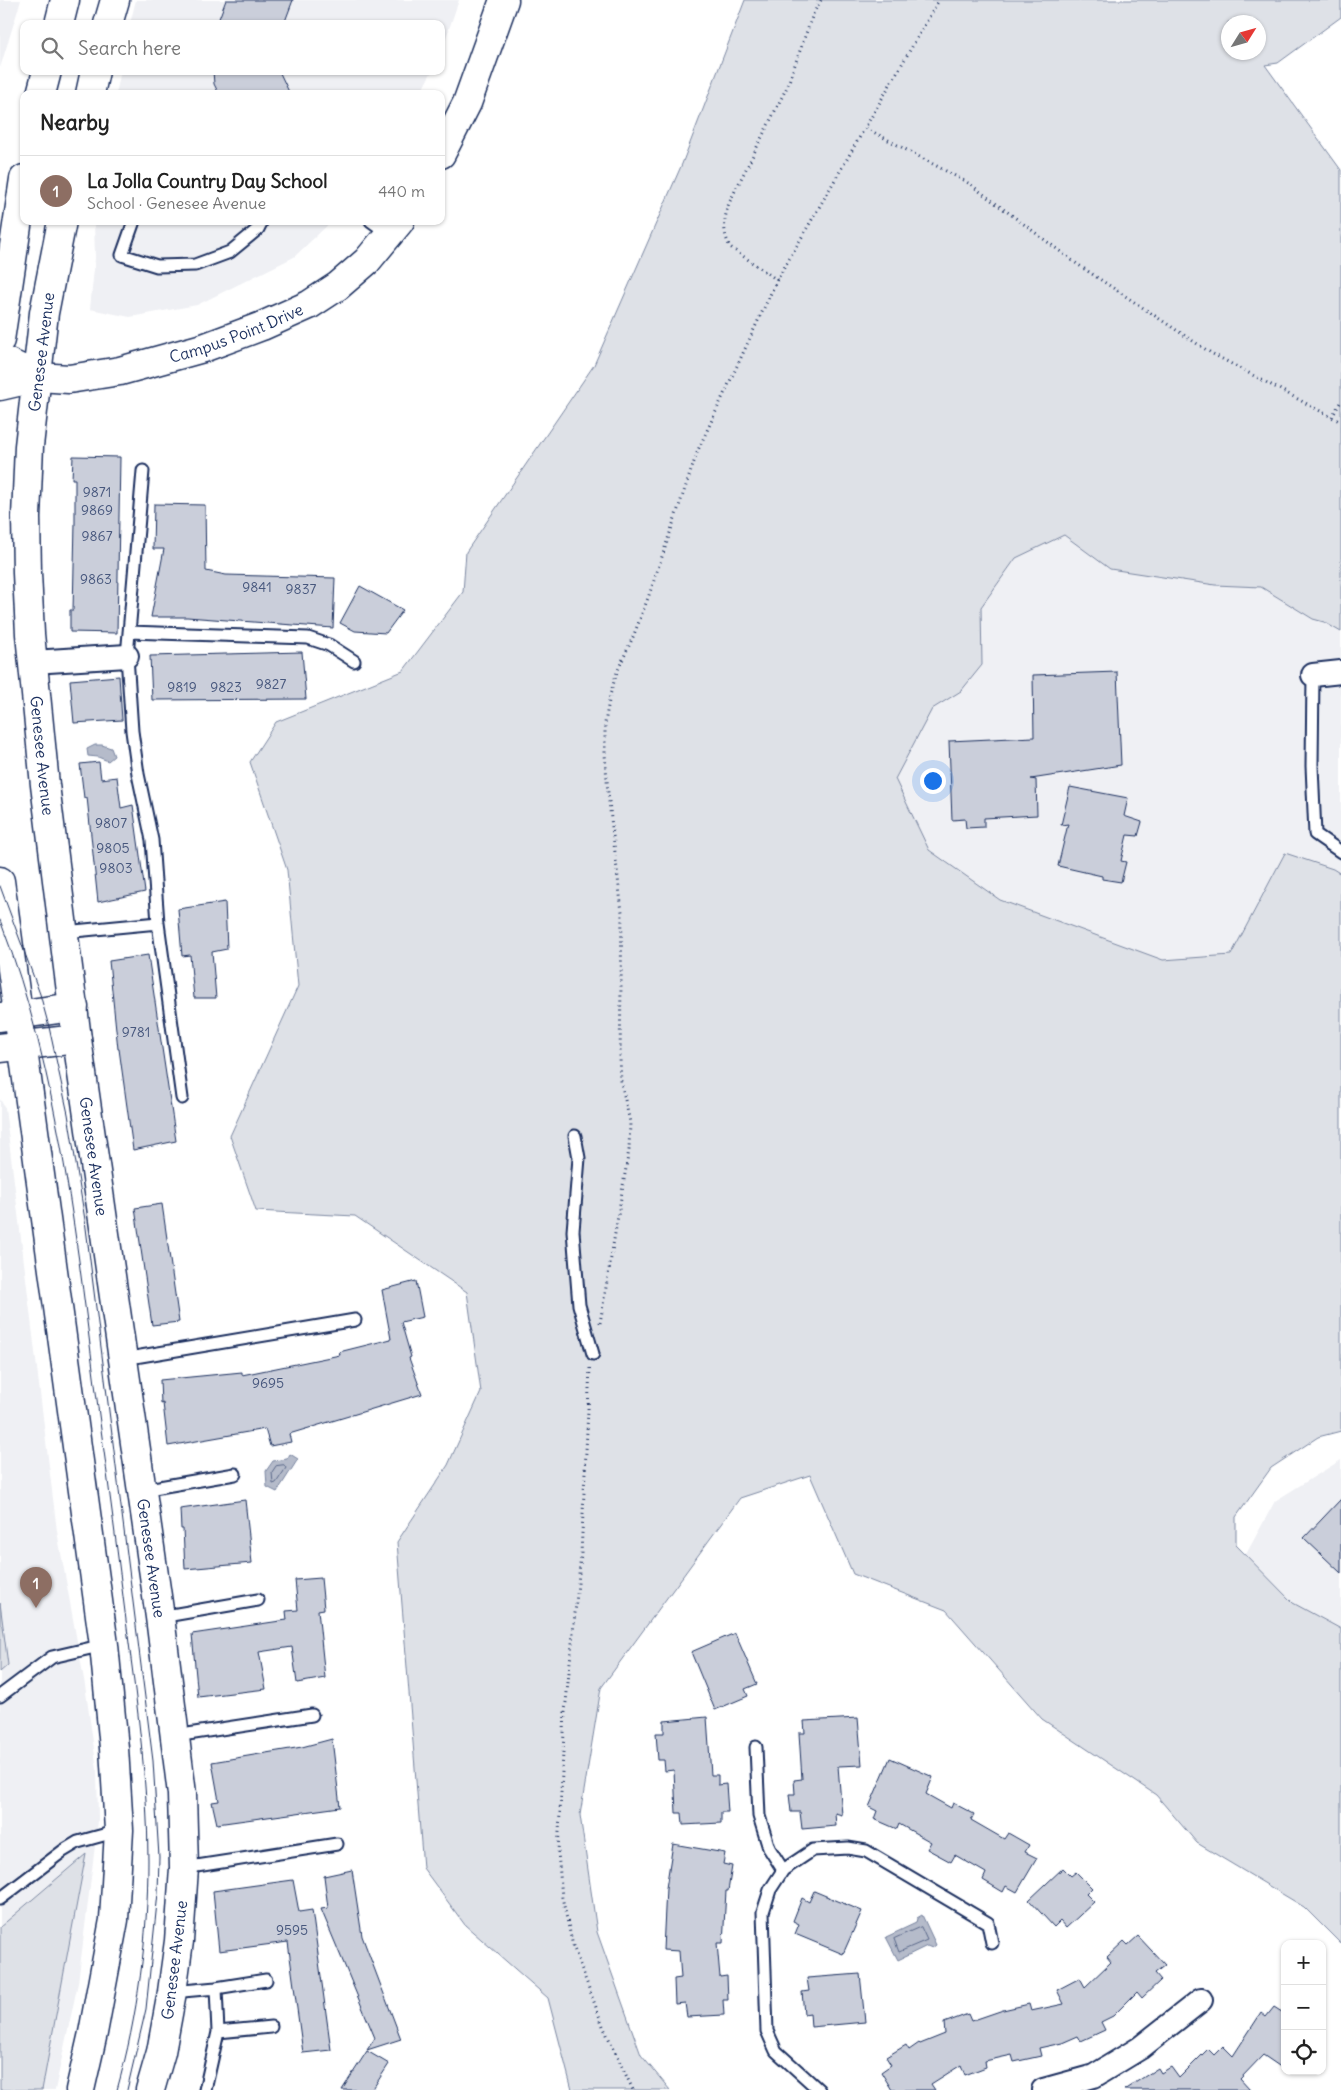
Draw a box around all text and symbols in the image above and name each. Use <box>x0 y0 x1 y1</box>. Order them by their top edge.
north arrow <box>1221 15 1266 60</box>
search box <box>20 20 445 75</box>
icon: search <box>38 34 66 62</box>
text: Search here <box>78 36 181 60</box>
text: Nearby <box>40 109 110 136</box>
text: La Jolla Country Day School <box>87 169 327 193</box>
text: 1 <box>53 181 59 201</box>
text: 440 m <box>378 181 425 201</box>
text: School · Genesee Avenue <box>87 193 266 213</box>
street label: Genesee Avenue <box>24 291 58 413</box>
street label: Campus Point Drive <box>167 299 306 367</box>
house number: 9871 <box>83 483 111 501</box>
house number: 9869 <box>81 501 113 519</box>
house number: 9867 <box>81 527 113 545</box>
house number: 9863 <box>80 570 112 588</box>
house number: 9841 <box>242 578 272 596</box>
house number: 9837 <box>286 580 317 598</box>
house number: 9827 <box>256 675 286 693</box>
house number: 9819 <box>167 678 197 696</box>
house number: 9823 <box>210 678 242 696</box>
street label: Genesee Avenue <box>26 695 59 817</box>
your location <box>920 768 946 794</box>
house number: 9807 <box>95 814 127 832</box>
house number: 9805 <box>96 839 130 857</box>
house number: 9803 <box>99 859 133 877</box>
house number: 9781 <box>122 1023 150 1041</box>
street label: Genesee Avenue <box>75 1095 112 1217</box>
house number: 9695 <box>252 1374 284 1392</box>
street label: Genesee Avenue <box>133 1497 170 1619</box>
pin: 1 <box>20 1567 52 1608</box>
street label: Genesee Avenue <box>157 1899 191 2021</box>
house number: 9595 <box>276 1921 308 1939</box>
map controls <box>1281 1940 1326 2075</box>
button: + <box>1281 1940 1326 1985</box>
button: − <box>1281 1985 1326 2030</box>
button: locate <box>1281 2030 1326 2075</box>

